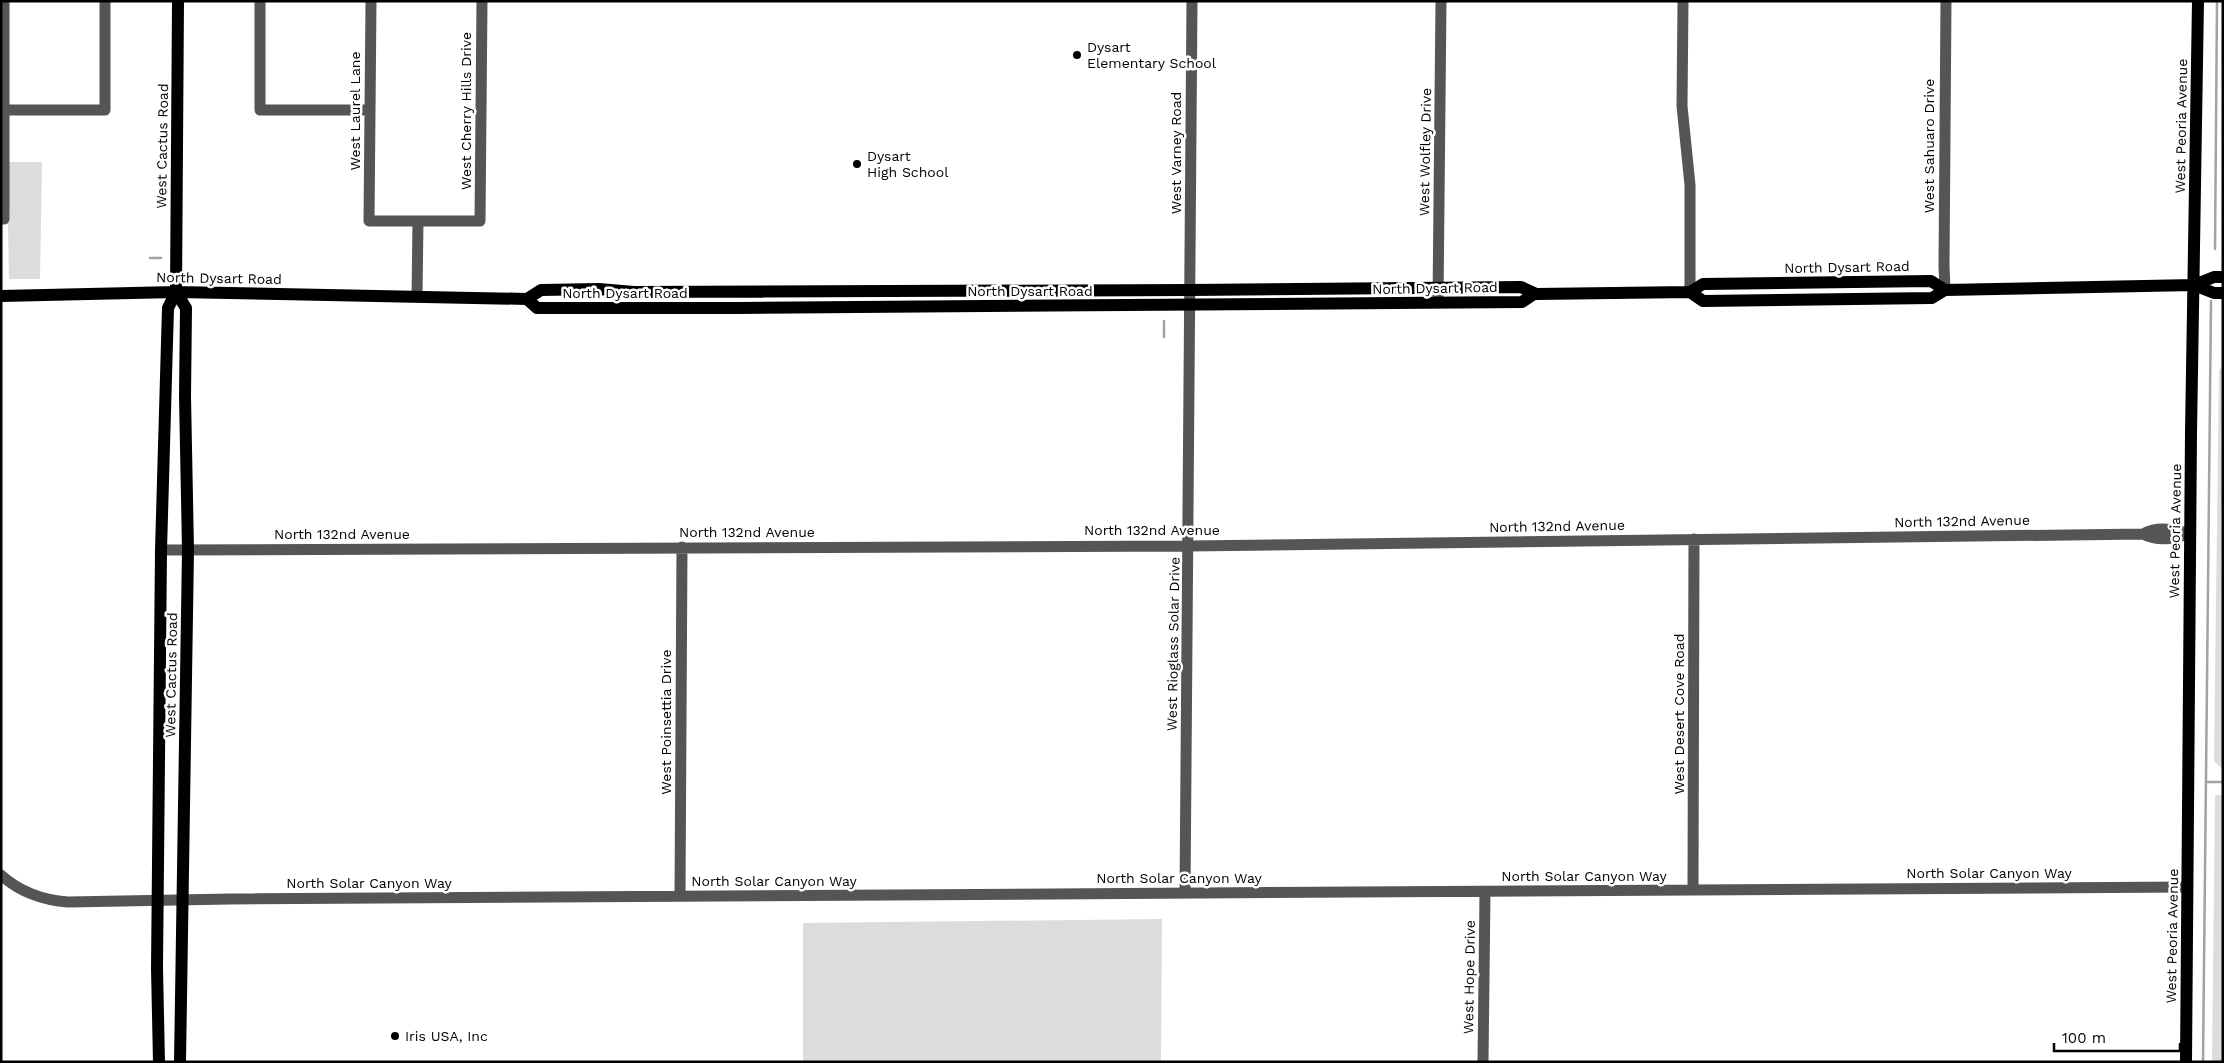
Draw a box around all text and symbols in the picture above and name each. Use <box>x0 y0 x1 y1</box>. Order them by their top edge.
street label: West Cherry Hills Drive <box>458 32 474 190</box>
place label: Dysart Elementary School <box>1087 39 1217 71</box>
marker: Dysart Elementary School <box>1071 49 1083 61</box>
street label: West Laurel Lane <box>347 51 363 171</box>
street label: West Peoria Avenue <box>2172 58 2190 194</box>
street label: West Sahuaro Drive <box>1921 79 1937 213</box>
street label: West Cactus Road <box>153 83 171 209</box>
street label: West Wolfley Drive <box>1416 88 1434 216</box>
street label: West Varney Road <box>1168 92 1184 214</box>
place label: Dysart High School <box>867 148 949 180</box>
marker: Dysart High School <box>851 158 863 170</box>
street label: North Dysart Road <box>1784 258 1910 276</box>
street label: North Dysart Road <box>156 269 282 287</box>
street label: North Dysart Road <box>1372 279 1498 297</box>
street label: North Dysart Road <box>967 283 1093 299</box>
street label: North Dysart Road <box>562 285 688 301</box>
street label: West Peoria Avenue <box>2166 463 2184 599</box>
street label: North 132nd Avenue <box>1894 512 2030 530</box>
street label: North 132nd Avenue <box>1489 517 1625 535</box>
street label: North 132nd Avenue <box>1084 522 1220 538</box>
street label: North 132nd Avenue <box>679 524 815 540</box>
street label: North 132nd Avenue <box>274 526 410 542</box>
street label: West Rioglass Solar Drive <box>1163 557 1183 731</box>
street label: West Cactus Road <box>162 612 180 738</box>
street label: West Desert Cove Road <box>1671 634 1687 794</box>
street label: West Poinsettia Drive <box>658 649 674 795</box>
street label: North Solar Canyon Way <box>1906 865 2072 881</box>
street label: North Solar Canyon Way <box>1501 868 1667 884</box>
street label: West Peoria Avenue <box>2163 868 2181 1004</box>
street label: North Solar Canyon Way <box>1096 870 1262 886</box>
street label: North Solar Canyon Way <box>691 873 857 889</box>
street label: North Solar Canyon Way <box>286 875 452 891</box>
street label: West Hope Drive <box>1460 920 1478 1034</box>
scale bar <box>2054 1020 2180 1052</box>
place label: Iris USA, Inc <box>405 1028 488 1044</box>
text: 100 m <box>2062 1029 2106 1047</box>
marker: Iris USA, Inc <box>389 1030 401 1042</box>

